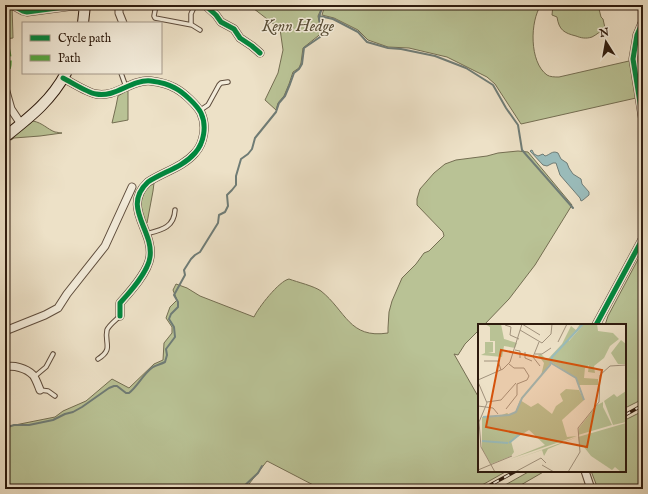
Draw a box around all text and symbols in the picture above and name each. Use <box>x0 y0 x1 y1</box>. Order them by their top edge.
park label: Kenn Hedge <box>261 17 335 37</box>
legend <box>22 22 162 74</box>
north arrow <box>586 22 626 62</box>
text: N <box>597 25 611 41</box>
text: Cycle path <box>58 31 112 47</box>
text: Path <box>58 51 81 66</box>
inset map <box>478 324 626 472</box>

